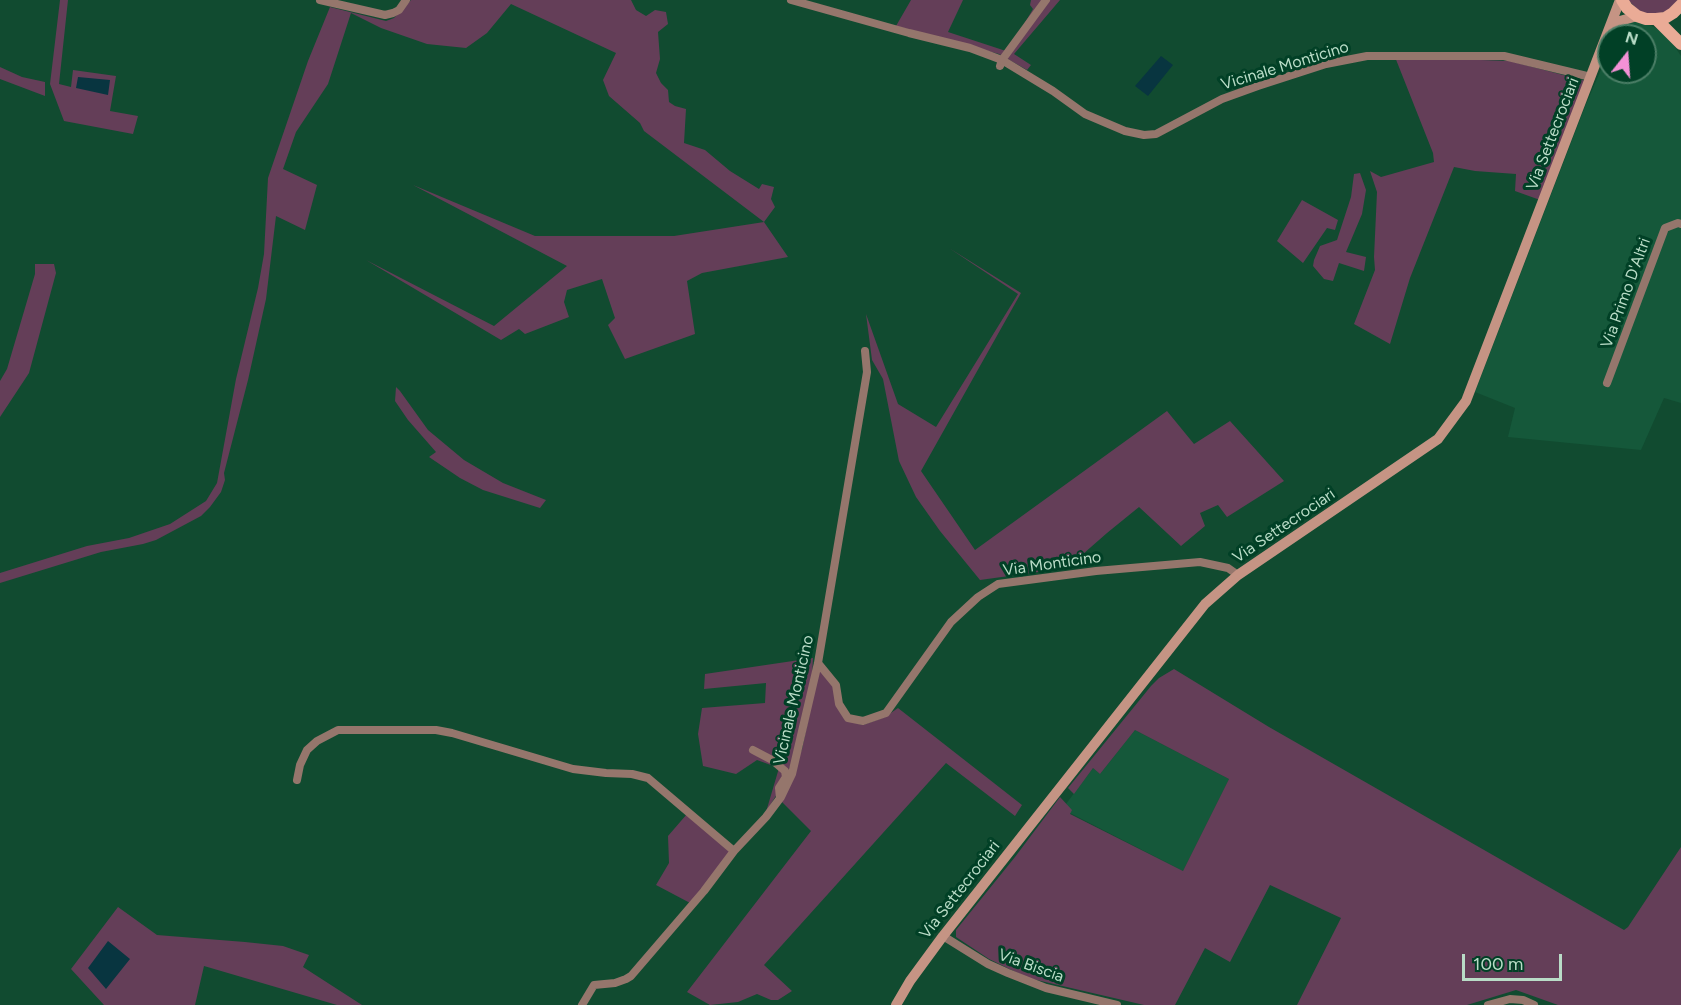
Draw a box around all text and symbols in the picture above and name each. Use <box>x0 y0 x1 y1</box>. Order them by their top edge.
north arrow <box>1597 24 1657 84</box>
text: N <box>1623 27 1641 49</box>
street label: Vicinale Monticino <box>1219 37 1351 95</box>
street label: Via Settecrociari <box>1523 75 1583 193</box>
street label: Via Primo D'Altri <box>1597 235 1655 351</box>
street label: Via Settecrociari <box>1229 485 1339 567</box>
street label: Via Monticino <box>1002 548 1102 580</box>
street label: Vicinale Monticino <box>770 633 818 767</box>
street label: Via Settecrociari <box>916 837 1004 943</box>
scale bar <box>1465 942 1566 980</box>
street label: Via Biscia <box>996 945 1066 987</box>
text: 100 m <box>1473 953 1523 975</box>

